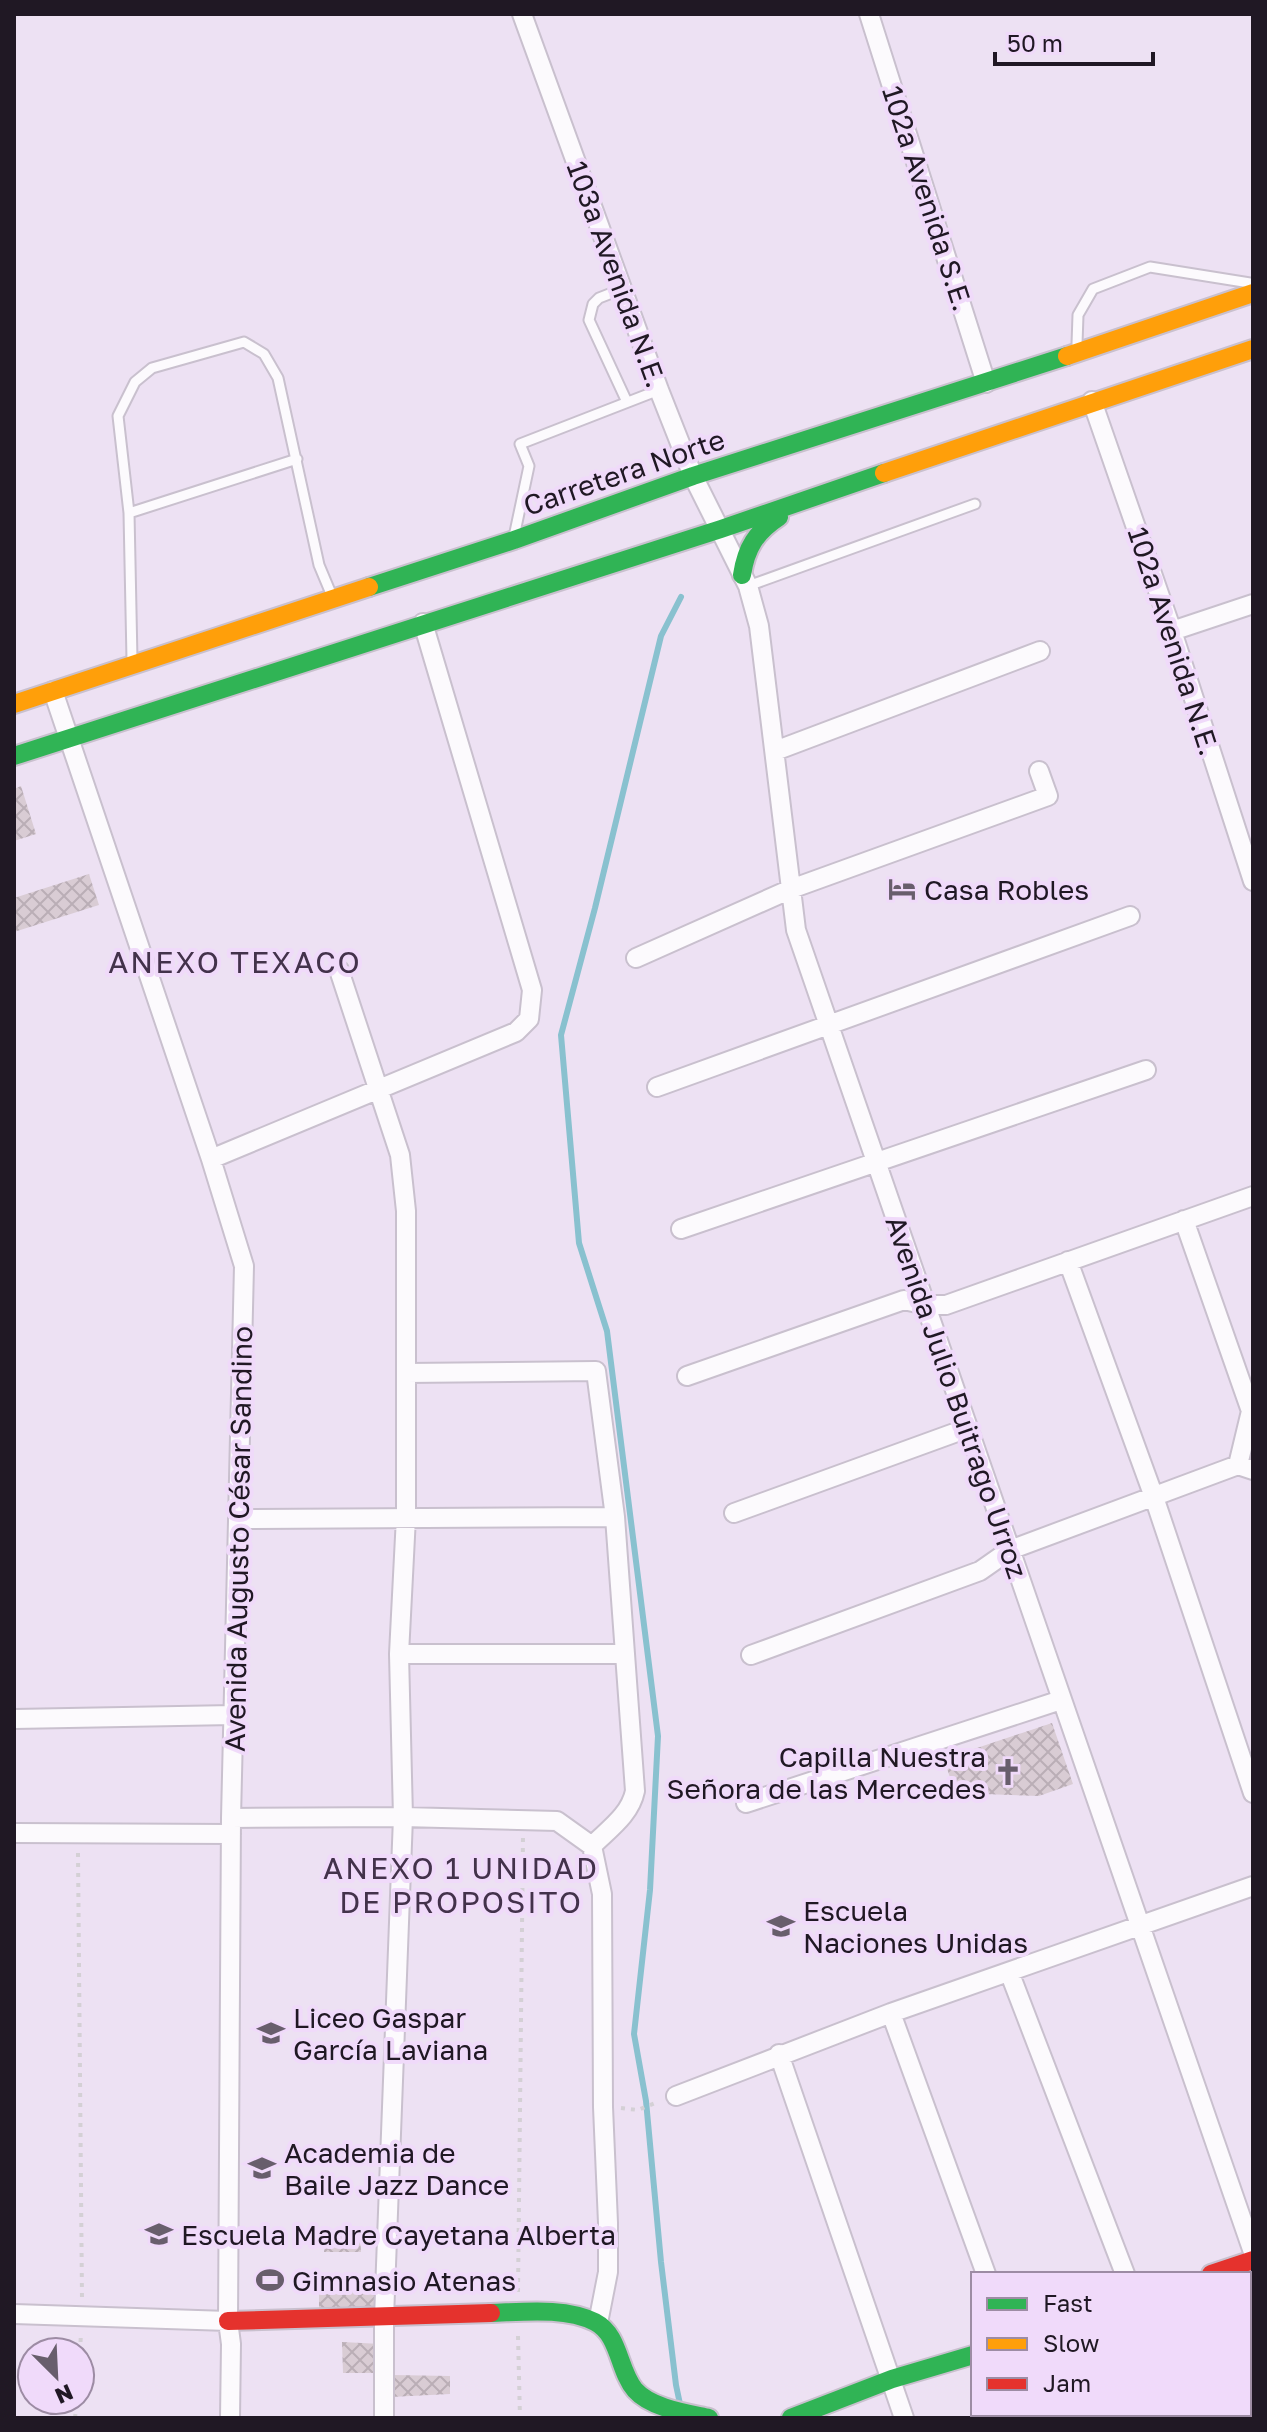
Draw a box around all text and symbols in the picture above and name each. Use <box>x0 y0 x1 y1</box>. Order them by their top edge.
scale bar <box>995 16 1153 66</box>
text: 50 m <box>1007 28 1063 57</box>
street label: 102a Avenida S.E. <box>876 81 980 315</box>
street label: 103a Avenida N.E. <box>561 156 673 392</box>
street label: Carretera Norte <box>519 422 729 522</box>
street label: 102a Avenida N.E. <box>1121 523 1227 759</box>
place label: Casa Robles <box>924 873 1089 906</box>
hotel icon: Casa Robles <box>887 874 917 904</box>
district label: ANEXO TEXACO <box>108 944 362 980</box>
street label: Avenida Julio Buitrago Urroz <box>879 1212 1035 1582</box>
street label: Avenida Augusto César Sandino <box>218 1326 258 1752</box>
place label: Capilla Nuestra Señora de las Mercedes <box>667 1740 986 1805</box>
church icon: Capilla Nuestra Señora de las Mercedes <box>993 1757 1023 1787</box>
district label: ANEXO 1 UNIDAD DE PROPOSITO <box>323 1850 599 1920</box>
place label: Escuela Naciones Unidas <box>803 1894 1028 1959</box>
school or university icon: Escuela Naciones Unidas <box>766 1911 796 1941</box>
place label: Liceo Gaspar García Laviana <box>293 2001 488 2066</box>
school or university icon: Liceo Gaspar García Laviana <box>256 2018 286 2048</box>
place label: Academia de Baile Jazz Dance <box>284 2136 509 2201</box>
school or university icon: Academia de Baile Jazz Dance <box>247 2153 277 2183</box>
place label: Escuela Madre Cayetana Alberta <box>181 2218 616 2251</box>
school or university icon: Escuela Madre Cayetana Alberta <box>144 2219 174 2249</box>
place label: Gimnasio Atenas <box>292 2264 516 2297</box>
sports icon: Gimnasio Atenas <box>255 2265 285 2295</box>
legend <box>971 2272 1251 2416</box>
text: Fast <box>1043 2288 1093 2317</box>
text: Slow <box>1043 2328 1099 2357</box>
north arrow <box>16 2336 96 2416</box>
text: Jam <box>1043 2368 1091 2397</box>
text: N <box>51 2379 77 2410</box>

